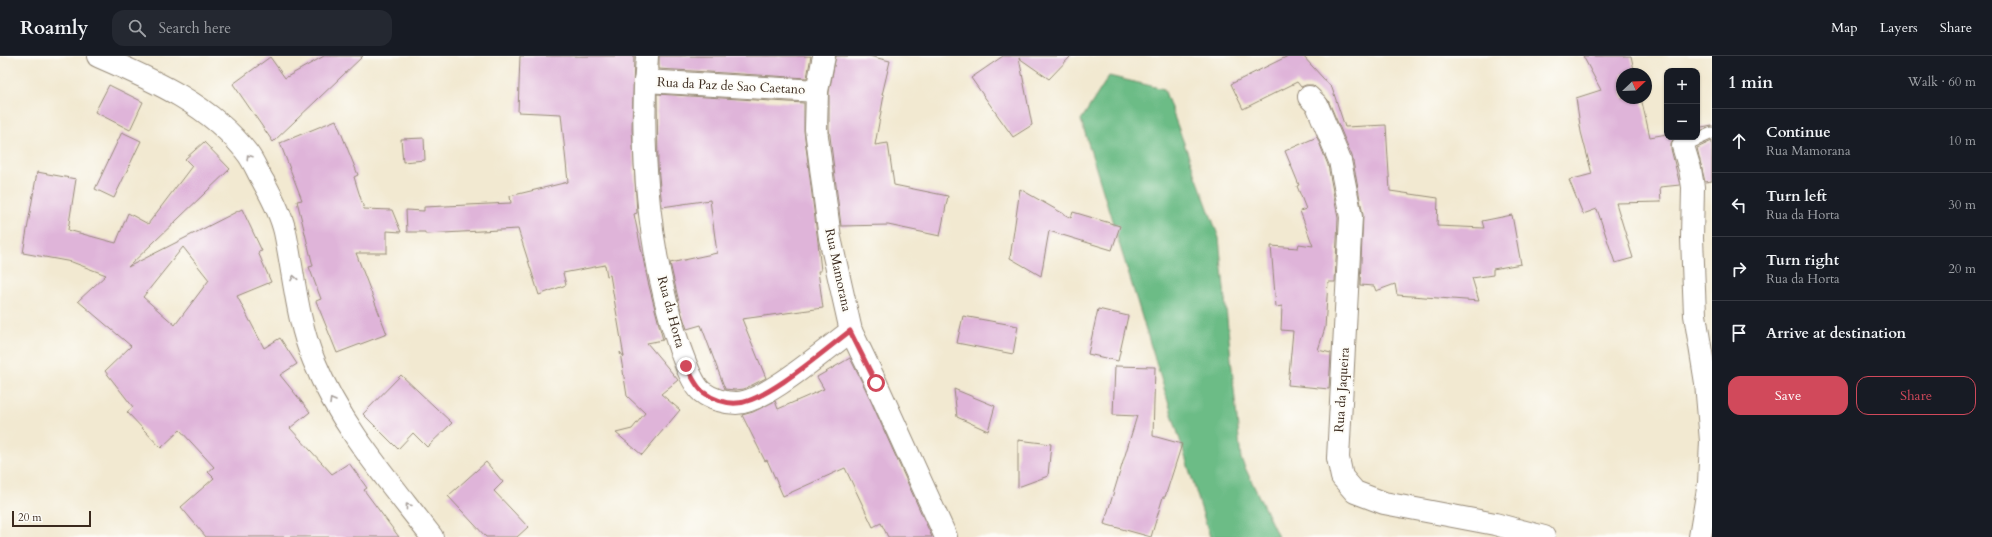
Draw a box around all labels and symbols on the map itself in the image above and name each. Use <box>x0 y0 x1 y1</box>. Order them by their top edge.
north arrow <box>1616 68 1652 104</box>
street label: Rua da Paz de Sao Caetano <box>656 73 806 99</box>
one-way arrow <box>246 154 254 161</box>
street label: Rua Mamorana <box>820 227 856 314</box>
one-way arrow <box>290 274 298 281</box>
street label: Rua da Horta <box>653 274 689 350</box>
street label: Rua da Jaqueira <box>1330 346 1354 433</box>
route end <box>677 357 695 375</box>
route start <box>867 374 885 392</box>
one-way arrow <box>329 398 337 405</box>
one-way arrow <box>406 504 413 511</box>
scale bar <box>12 509 91 528</box>

